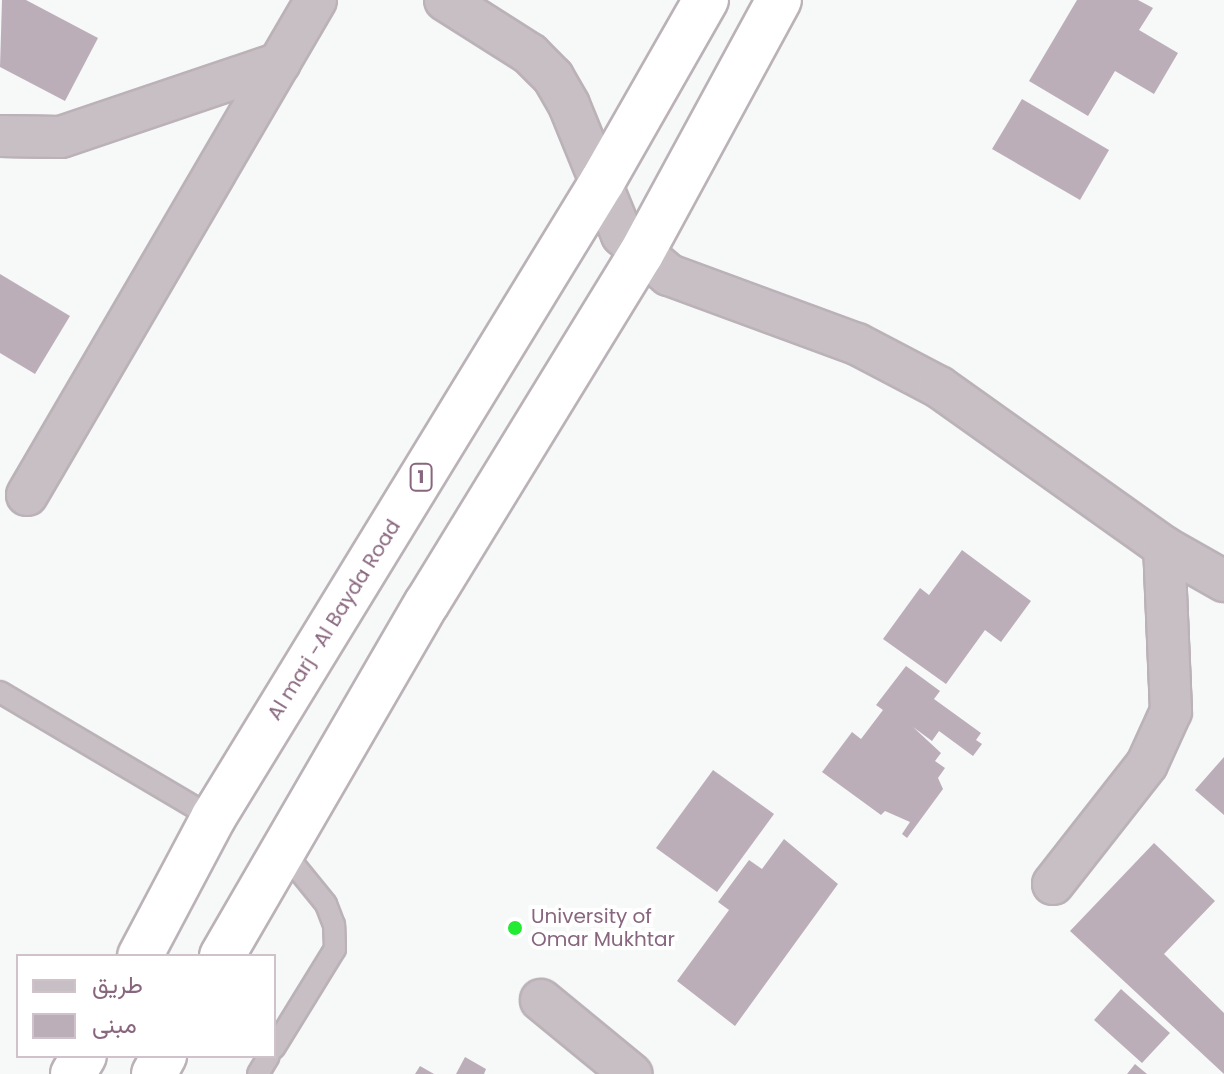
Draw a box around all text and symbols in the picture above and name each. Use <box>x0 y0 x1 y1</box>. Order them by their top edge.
road number: 1 <box>409 463 433 491</box>
street label: Al marj -Al Bayda Road <box>262 515 406 725</box>
place label: University of Omar Mukhtar <box>531 904 675 951</box>
marker: University of Omar Mukhtar <box>506 919 524 937</box>
legend <box>16 954 276 1058</box>
text: طريق <box>92 968 143 1001</box>
text: مبنى <box>92 1008 137 1041</box>

